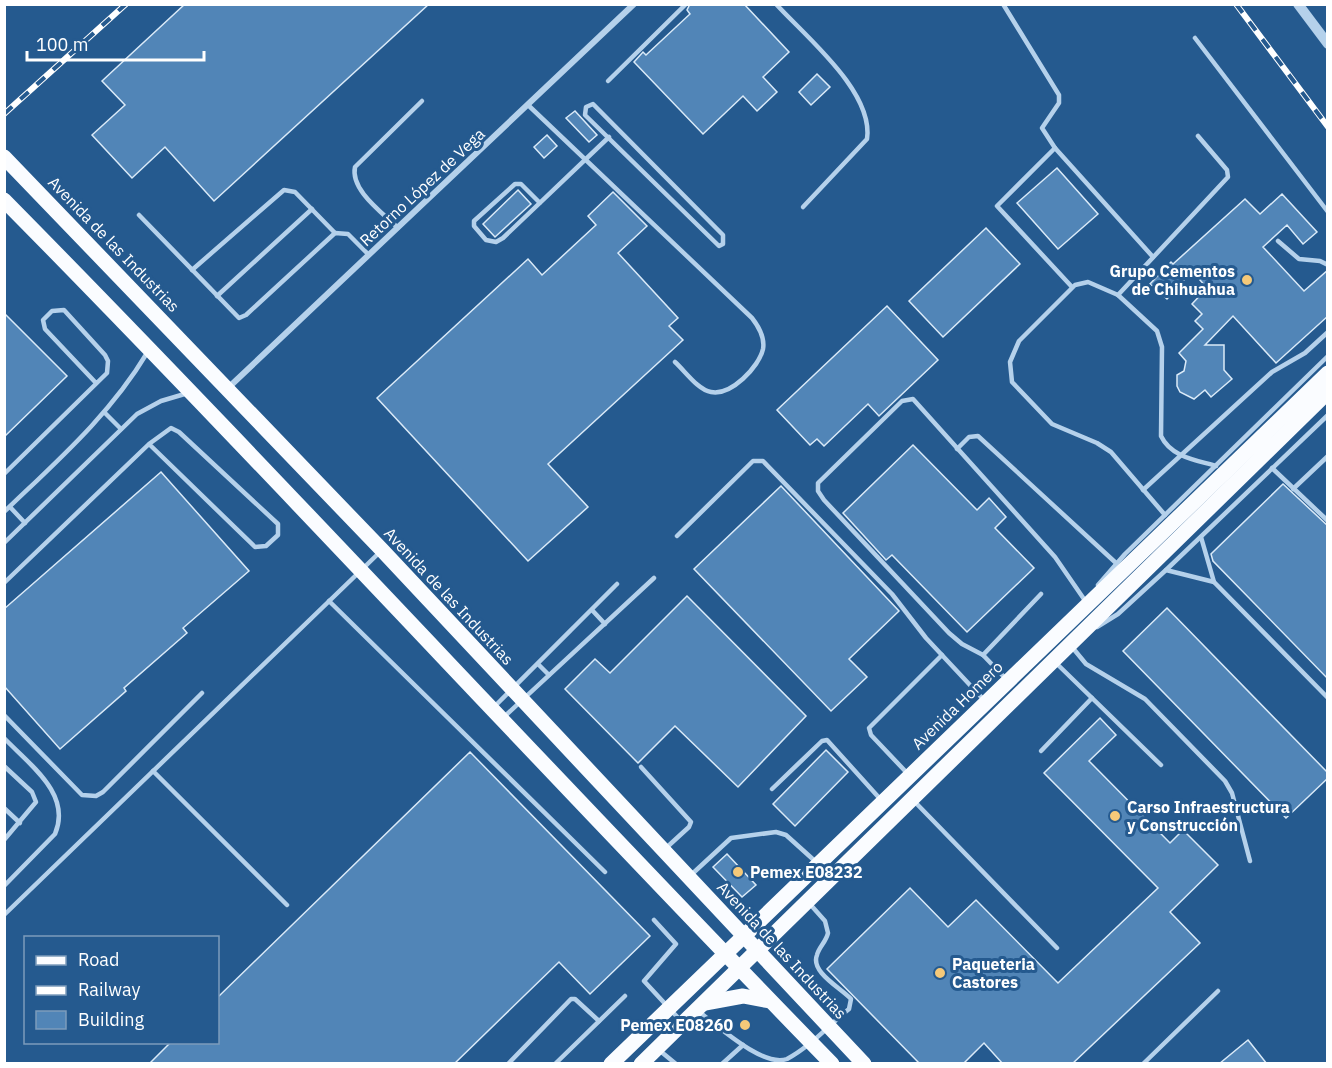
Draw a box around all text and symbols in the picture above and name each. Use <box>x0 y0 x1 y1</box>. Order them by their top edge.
scale bar <box>27 24 204 62</box>
text: 100 m <box>36 33 88 56</box>
street label: Retorno López de Vega <box>355 124 489 250</box>
street label: Avenida de las Industrias <box>44 172 184 316</box>
place label: Grupo Cementos de Chihuahua <box>1110 261 1235 299</box>
marker: Grupo Cementos de Chihuahua <box>1240 273 1254 287</box>
street label: Avenida de las Industrias <box>380 523 518 669</box>
street label: Avenida Homero <box>907 656 1007 754</box>
place label: Carso Infraestructura y Construcción <box>1127 797 1290 835</box>
marker: Carso Infraestructura y Construcción <box>1108 809 1122 823</box>
place label: Pemex E08232 <box>750 862 863 882</box>
marker: Pemex E08232 <box>731 865 745 879</box>
street label: Avenida de las Industrias <box>713 877 851 1023</box>
legend <box>24 936 219 1044</box>
text: Road <box>78 948 119 971</box>
place label: Paqueteria Castores <box>952 954 1035 992</box>
marker: Paqueteria Castores <box>933 966 947 980</box>
text: Railway <box>78 978 140 1001</box>
text: Building <box>78 1008 145 1031</box>
place label: Pemex E08260 <box>620 1015 733 1035</box>
marker: Pemex E08260 <box>738 1018 752 1032</box>

